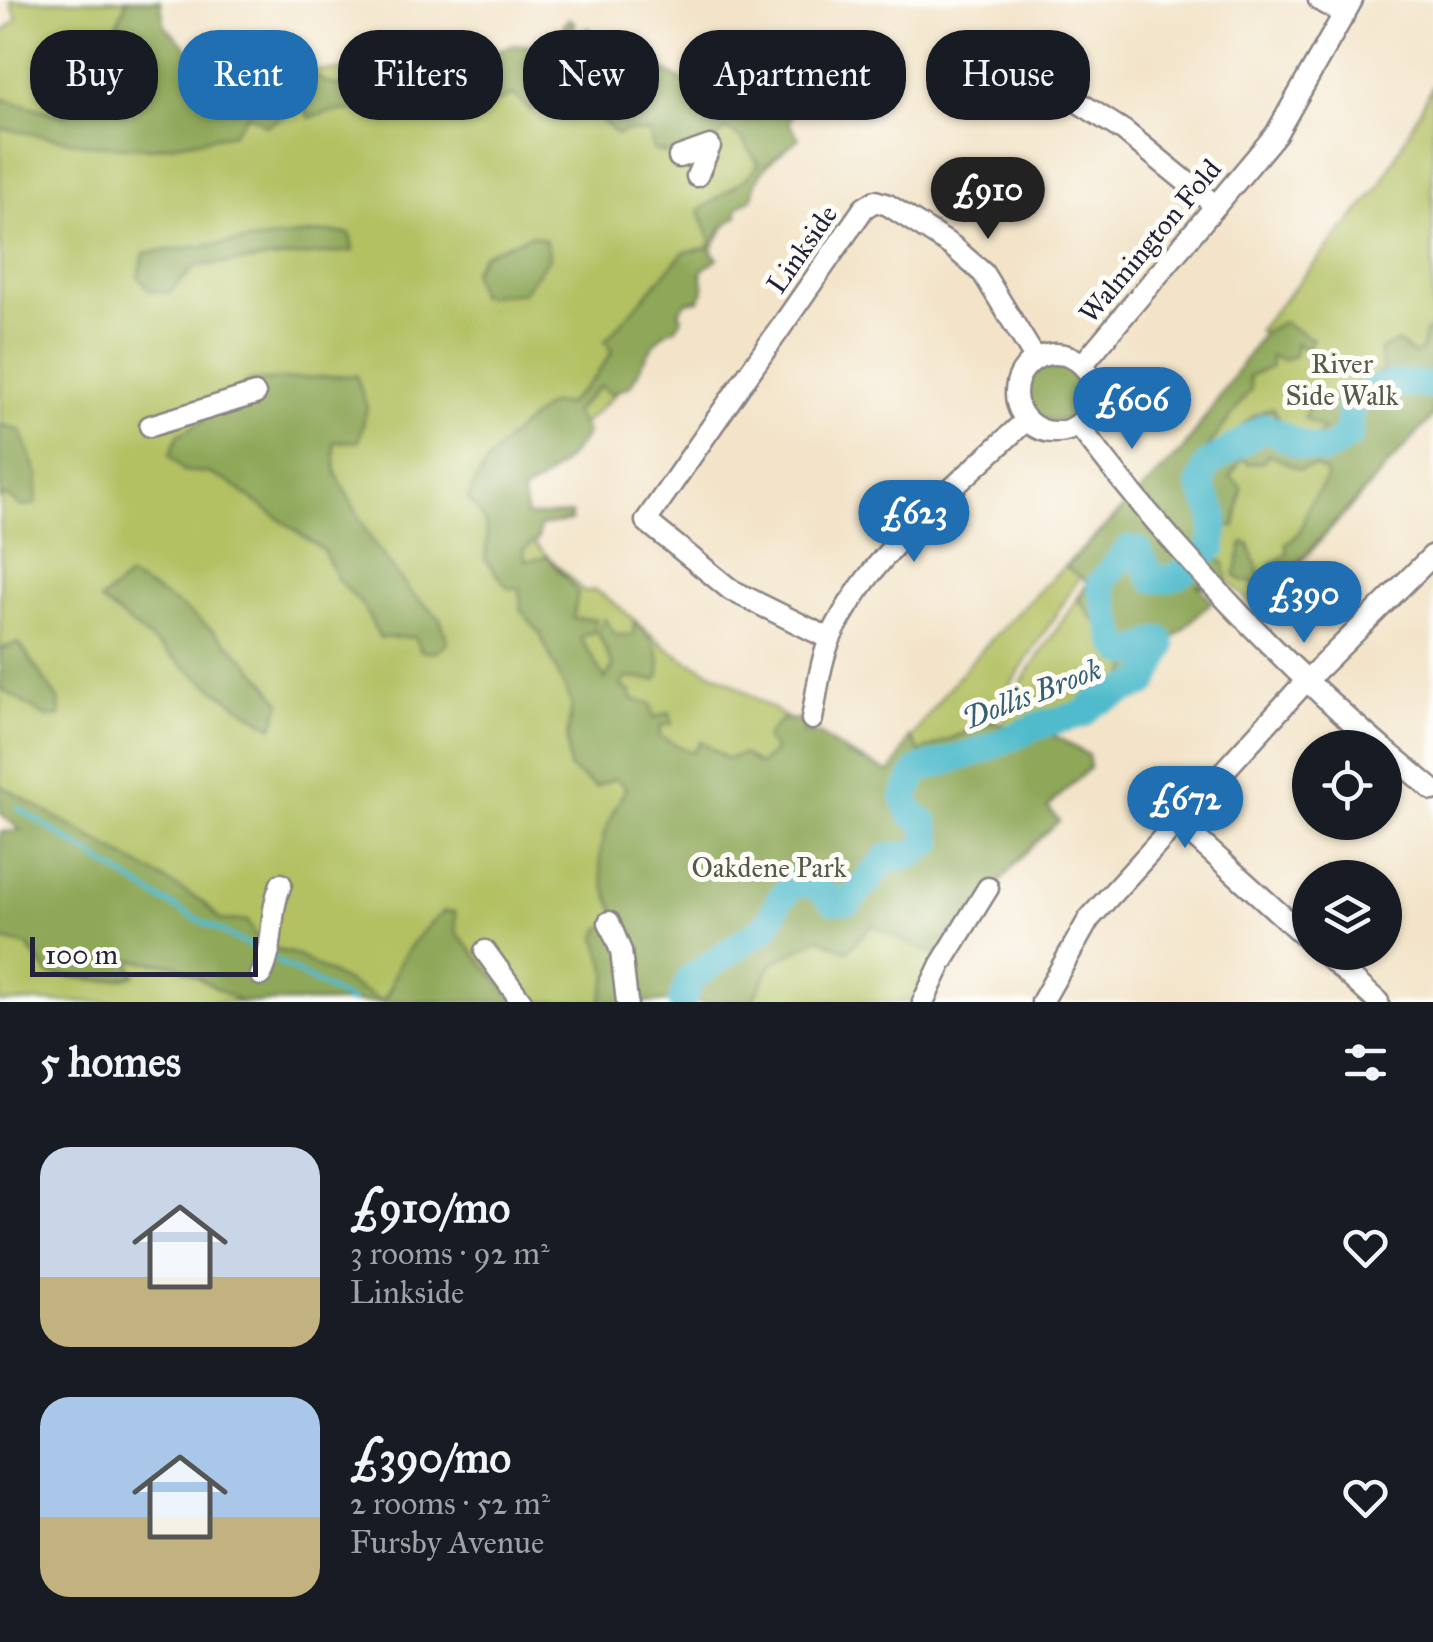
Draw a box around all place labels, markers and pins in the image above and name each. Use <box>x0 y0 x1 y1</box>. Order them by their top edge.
pin: £910 <box>929 157 1047 242</box>
pin: £606 <box>1073 367 1191 452</box>
pin: £623 <box>855 480 973 565</box>
pin: £390 <box>1245 561 1363 646</box>
pin: £672 <box>1126 766 1244 851</box>

